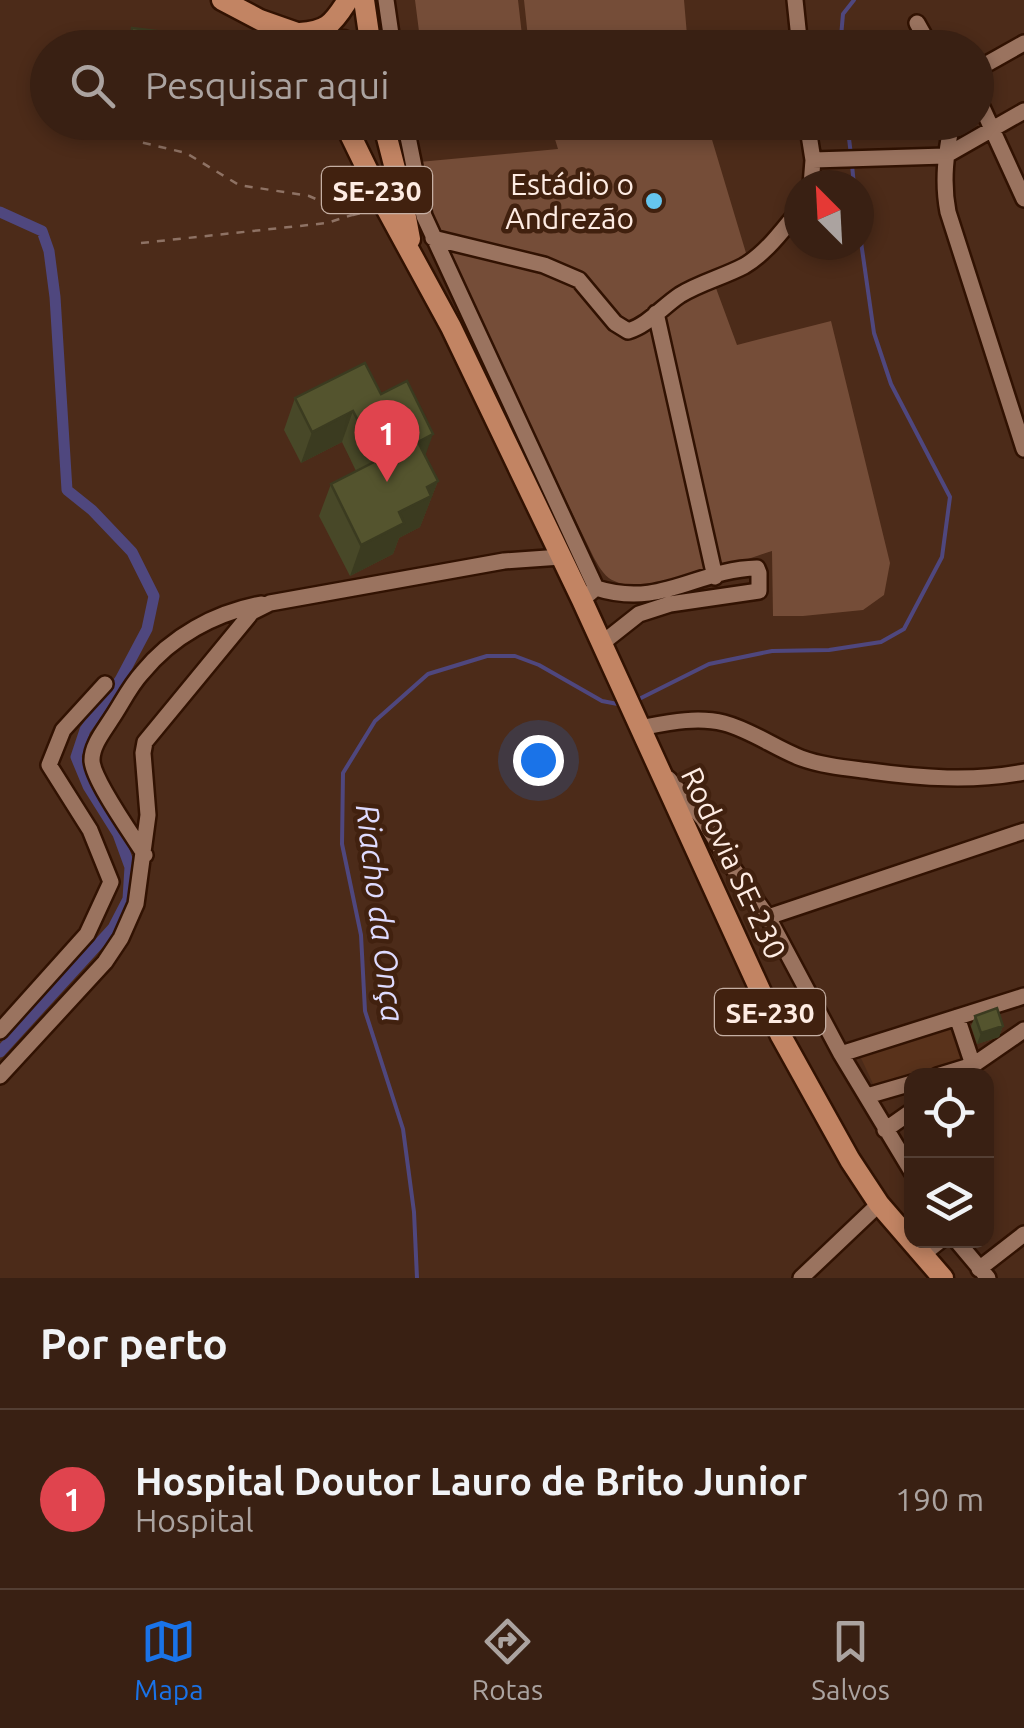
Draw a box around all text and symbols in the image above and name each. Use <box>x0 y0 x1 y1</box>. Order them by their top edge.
search box <box>30 30 994 140</box>
icon: search <box>65 58 120 113</box>
text: Pesquisar aqui <box>145 64 389 106</box>
road number: SE-230 <box>322 167 432 213</box>
place label: Estádio o Andrezão <box>505 167 634 235</box>
north arrow <box>784 170 874 260</box>
marker: Estádio o Andrezão <box>643 190 665 212</box>
pin: 1 <box>354 400 420 482</box>
your location <box>513 735 564 786</box>
street label: Rodovia SE-230 <box>675 762 793 964</box>
water label: Riacho da Onça <box>350 802 412 1024</box>
road number: SE-230 <box>715 989 825 1035</box>
map controls <box>904 1068 994 1248</box>
button: locate <box>904 1068 994 1158</box>
button: layers <box>904 1158 994 1248</box>
text: Por perto <box>40 1320 228 1367</box>
text: Hospital Doutor Lauro de Brito Junior <box>135 1460 807 1502</box>
text: 1 <box>63 1481 82 1517</box>
text: 190 m <box>895 1481 984 1517</box>
text: Hospital <box>135 1502 254 1538</box>
tab: Mapa <box>134 1614 204 1705</box>
tab: Rotas <box>472 1614 543 1705</box>
tab: Salvos <box>811 1614 890 1705</box>

